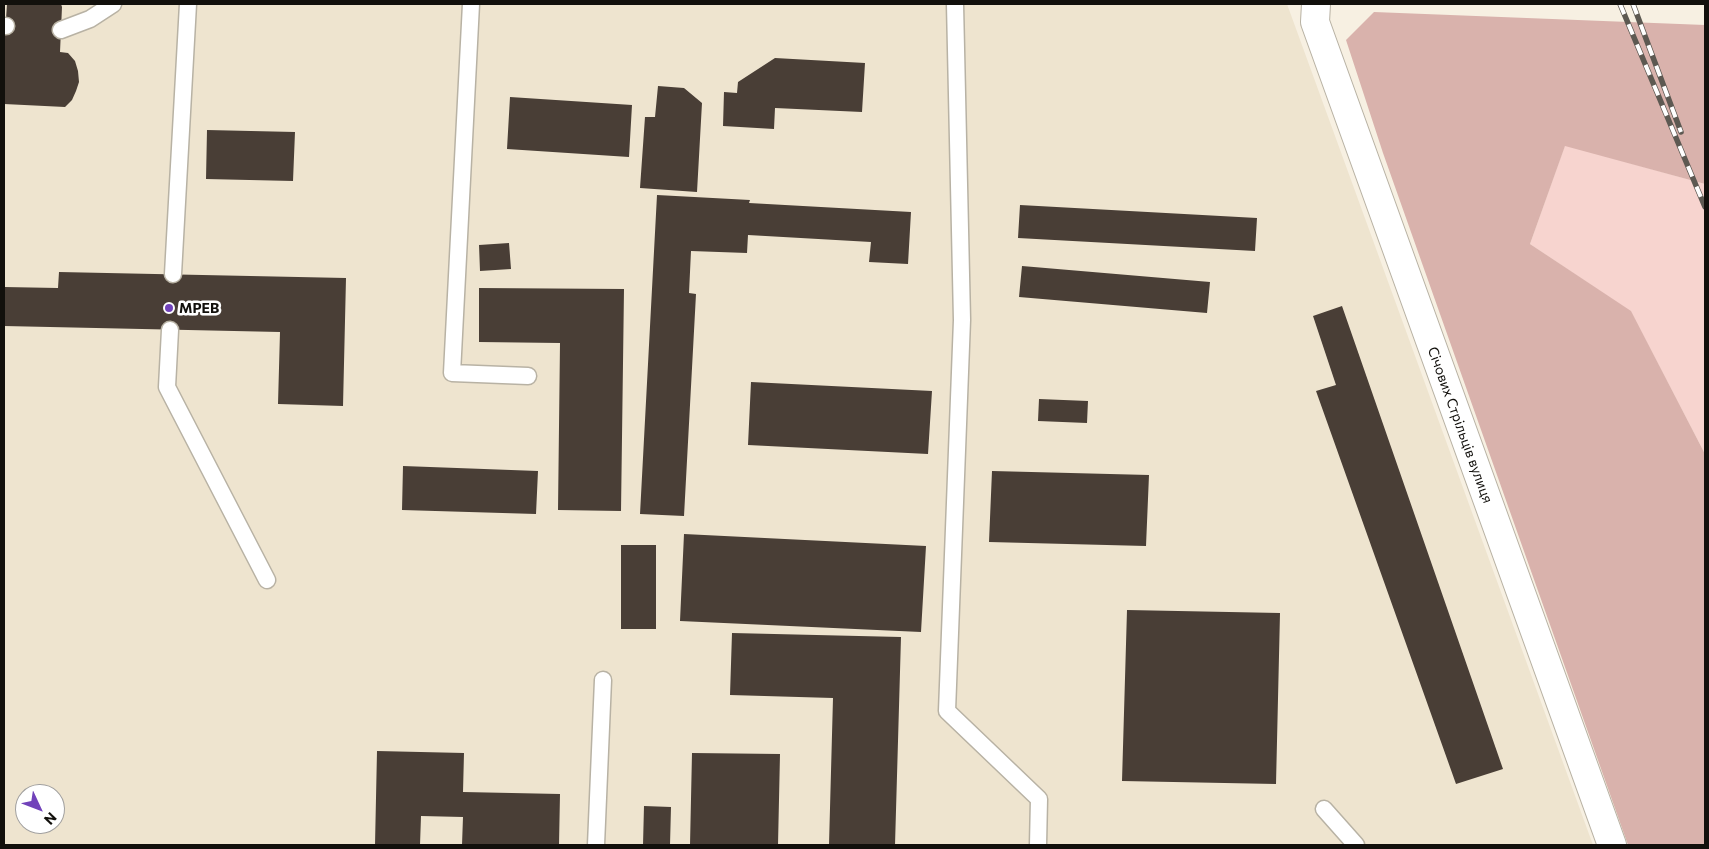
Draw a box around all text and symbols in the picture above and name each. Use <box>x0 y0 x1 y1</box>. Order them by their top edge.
place label: МРЕВ <box>179 300 219 316</box>
marker: МРЕВ <box>163 302 175 314</box>
street label: Січових Стрільців вулиця <box>1424 344 1496 506</box>
north arrow <box>15 784 65 834</box>
text: N <box>41 809 60 829</box>

